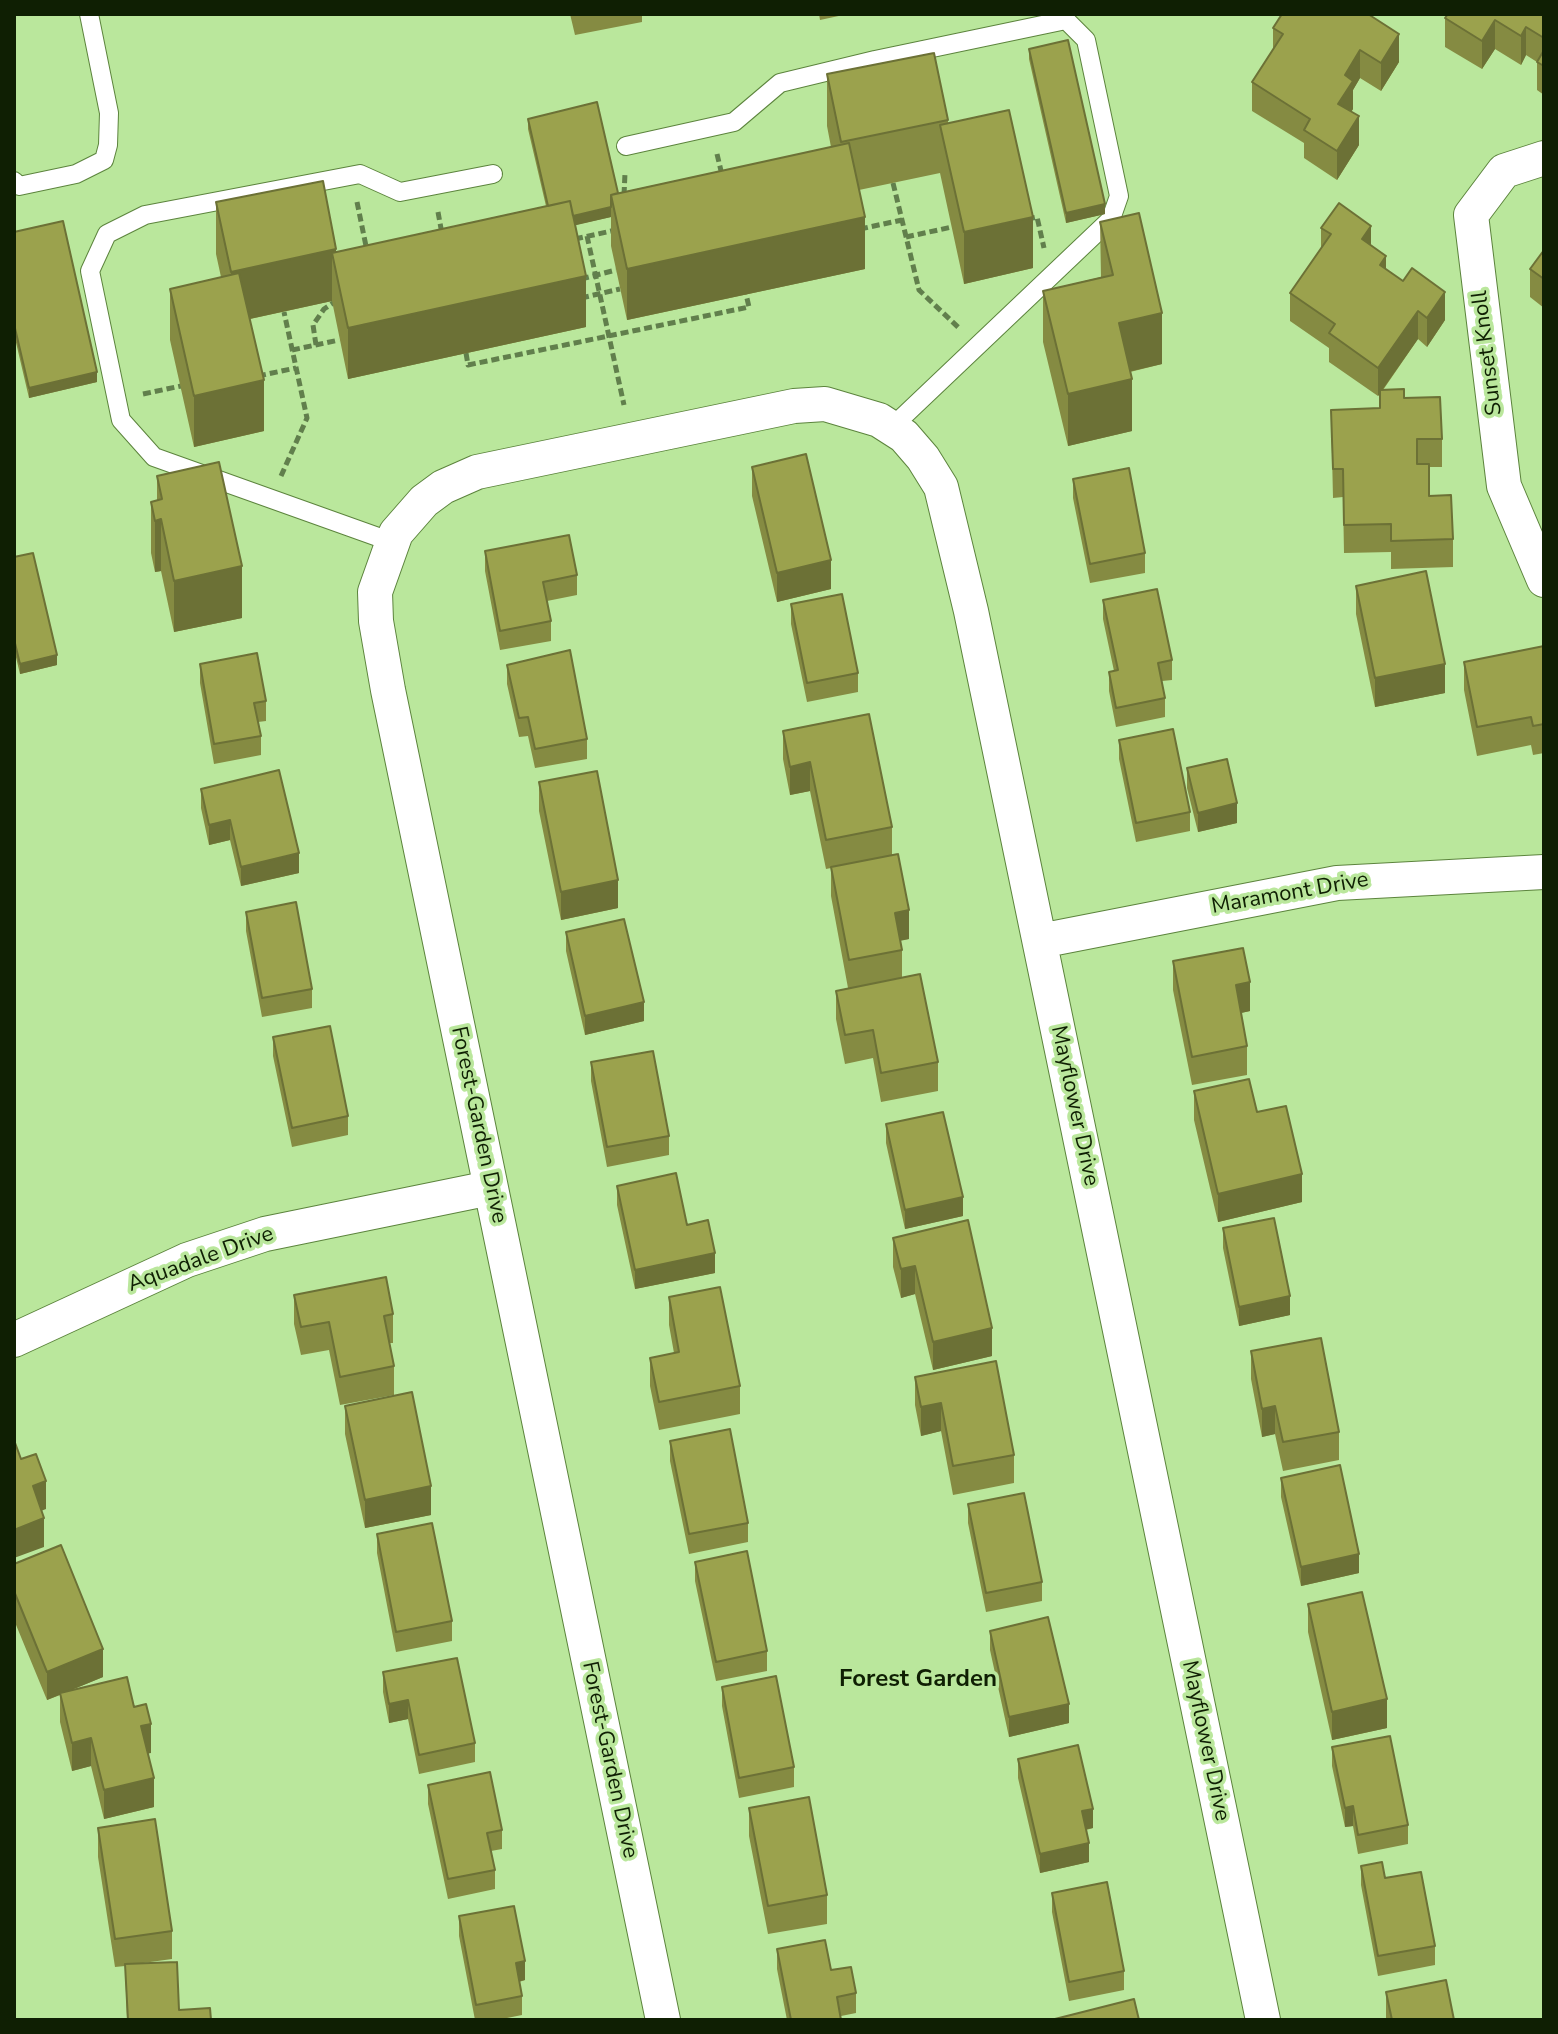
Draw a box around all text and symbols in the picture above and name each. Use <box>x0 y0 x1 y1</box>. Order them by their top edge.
street label: Sunset Knoll <box>1467 289 1509 417</box>
street label: Maramont Drive <box>1209 867 1371 921</box>
street label: Mayflower Drive <box>1044 1023 1104 1189</box>
street label: Forest-Garden Drive <box>444 1024 512 1226</box>
street label: Aquadale Drive <box>125 1221 277 1299</box>
street label: Mayflower Drive <box>1175 1658 1235 1824</box>
street label: Forest-Garden Drive <box>575 1659 643 1861</box>
district label: Forest Garden <box>839 1666 997 1694</box>

